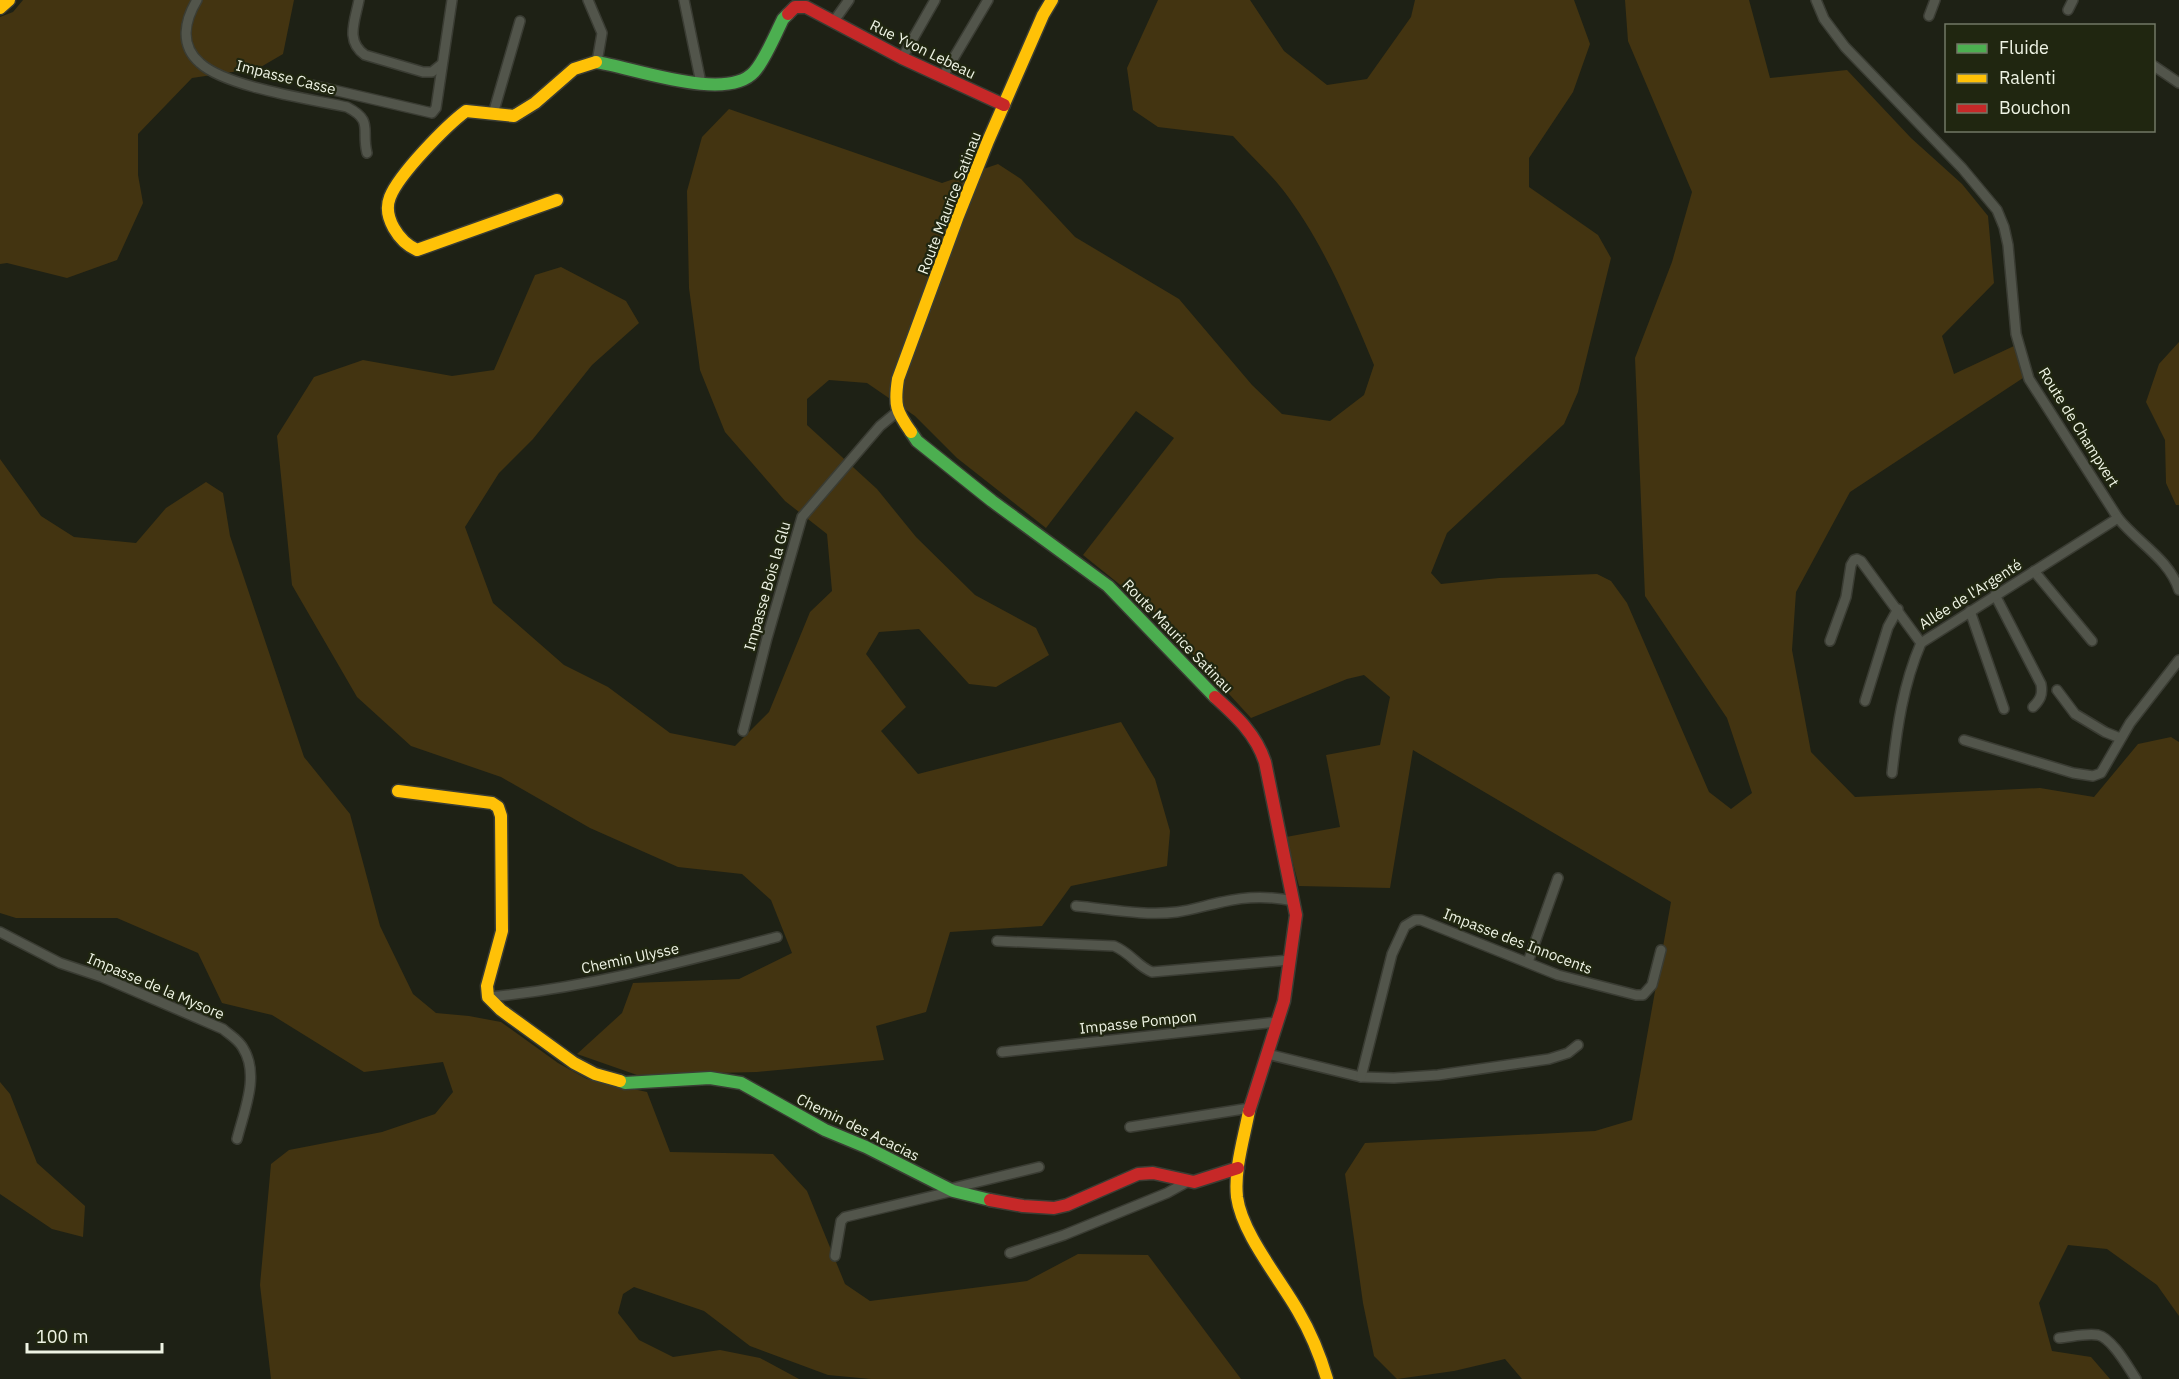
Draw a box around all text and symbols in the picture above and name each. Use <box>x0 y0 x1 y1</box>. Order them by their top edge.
street label: Rue Yvon Lebeau <box>867 15 979 83</box>
legend <box>1945 24 2155 132</box>
text: Fluide <box>1999 36 2049 59</box>
street label: Impasse Casse <box>234 55 338 99</box>
text: Ralenti <box>1999 66 2056 89</box>
text: Bouchon <box>1999 96 2071 119</box>
street label: Route Maurice Satinau <box>913 129 985 277</box>
street label: Route de Champvert <box>2034 364 2124 490</box>
street label: Impasse Bois la Glu <box>739 519 795 653</box>
street label: Allée de l'Argenté <box>1915 555 2025 633</box>
street label: Route Maurice Satinau <box>1119 575 1237 697</box>
street label: Impasse des Innocents <box>1441 904 1595 978</box>
street label: Chemin Ulysse <box>579 938 681 978</box>
street label: Impasse de la Mysore <box>85 948 227 1024</box>
street label: Impasse Pompon <box>1078 1006 1198 1038</box>
street label: Chemin des Acacias <box>793 1089 923 1165</box>
scale bar <box>27 1316 162 1354</box>
text: 100 m <box>36 1325 88 1348</box>

